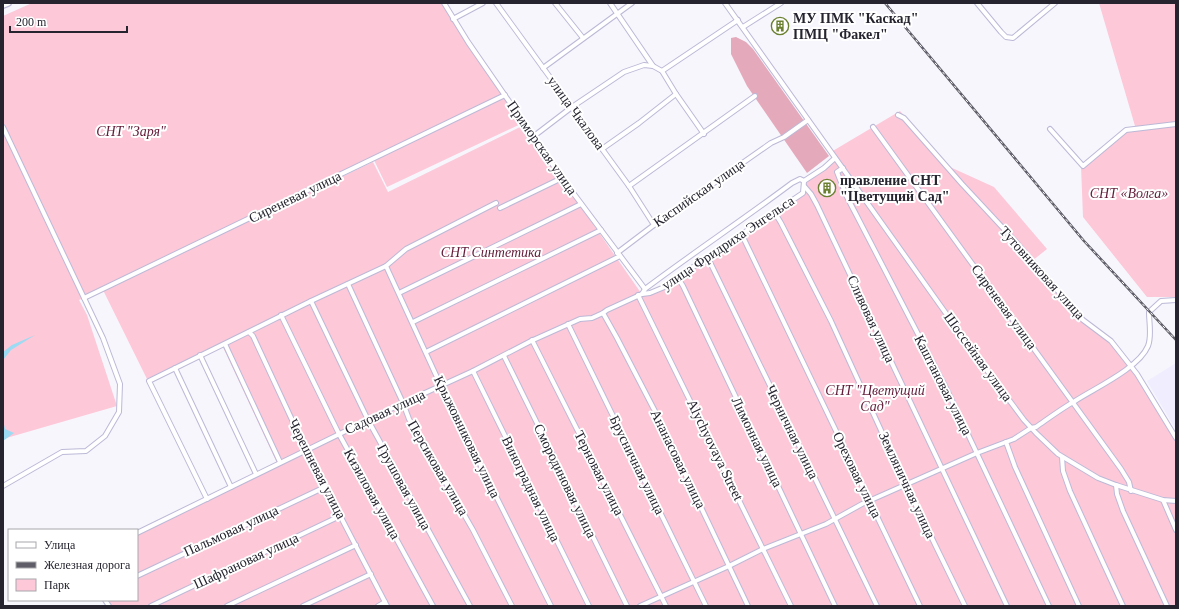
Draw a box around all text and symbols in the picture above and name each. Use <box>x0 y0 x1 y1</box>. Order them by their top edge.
scale bar <box>10 8 127 34</box>
place label: МУ ПМК "Каскад" ПМЦ "Факел" <box>793 11 918 42</box>
text: 200 m <box>16 15 47 29</box>
building icon: МУ ПМК "Каскад" ПМЦ "Факел" <box>770 16 790 36</box>
street label: улица Чкалова <box>544 74 608 153</box>
street label: Приморская улица <box>504 98 580 198</box>
park label: СНТ "Заря" <box>96 124 166 139</box>
street label: Каспийская улица <box>651 156 748 230</box>
street label: Сиреневая улица <box>246 168 344 226</box>
place label: правление СНТ "Цветущий Сад" <box>840 173 950 204</box>
building icon: правление СНТ "Цветущий Сад" <box>817 178 837 198</box>
park label: СНТ «Волга» <box>1090 186 1168 201</box>
street label: улица Фридриха Энгельса <box>659 193 798 293</box>
street label: Тутовниковая улица <box>996 224 1088 323</box>
park label: СНТ Синтетика <box>441 245 541 260</box>
street label: Сиреневая улица <box>968 262 1040 353</box>
street label: Сливовая улица <box>844 273 898 366</box>
street label: Шоссейная улица <box>941 310 1016 405</box>
street label: Каштановая улица <box>911 332 975 438</box>
street label: Крыжовниковая улица <box>431 374 503 501</box>
street label: Черничная улица <box>763 383 822 482</box>
park label: СНТ "Цветущий Сад" <box>825 383 925 414</box>
street label: Садовая улица <box>342 387 428 437</box>
street label: Лимонная улица <box>729 394 786 490</box>
street label: Alychyovaya Street <box>684 397 746 503</box>
street label: Ананасовая улица <box>648 407 709 511</box>
street label: Брусничная улица <box>607 413 668 518</box>
street label: Черешневая улица <box>285 417 349 522</box>
street label: Персиковая улица <box>405 418 472 519</box>
street label: Смородиновая улица <box>531 422 599 541</box>
street label: Терновая улица <box>571 428 627 518</box>
street label: Земляничная улица <box>876 429 939 541</box>
street label: Ореховая улица <box>830 430 885 521</box>
street label: Виноградная улица <box>499 434 563 545</box>
street label: Грушовая улица <box>374 441 434 533</box>
street label: Кизиловая улица <box>341 446 403 542</box>
street label: Пальмовая улица <box>181 502 281 560</box>
legend <box>8 529 138 601</box>
street label: Шафрановая улица <box>191 530 302 592</box>
text: Улица <box>44 538 76 552</box>
text: Железная дорога <box>44 558 131 572</box>
text: Парк <box>44 578 70 592</box>

